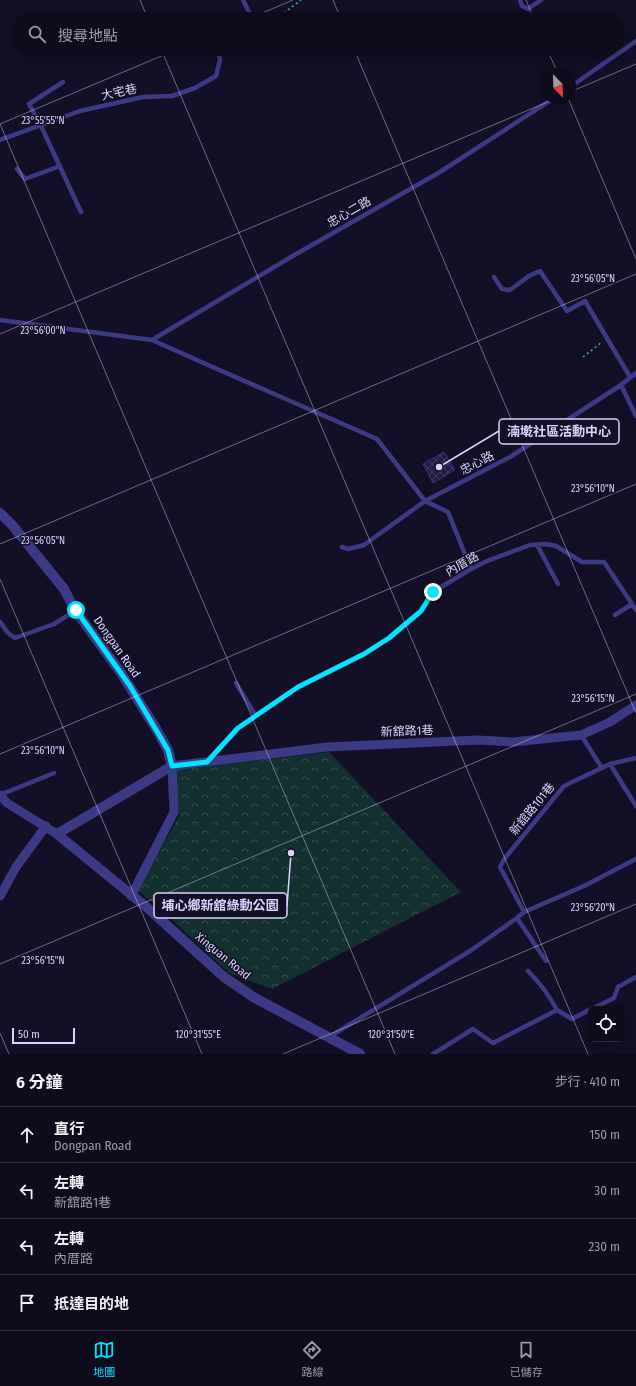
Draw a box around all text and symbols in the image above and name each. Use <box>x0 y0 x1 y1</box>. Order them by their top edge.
search box <box>12 12 624 56</box>
icon: search <box>26 23 48 45</box>
text: 搜尋地點 <box>58 27 118 45</box>
north arrow <box>540 68 576 104</box>
street label: 大宅巷 <box>100 81 138 103</box>
text: 23°55'55"N <box>21 115 65 127</box>
street label: 忠心二路 <box>325 194 373 230</box>
text: 23°56'05"N <box>571 273 615 285</box>
text: 23°56'00"N <box>20 325 66 337</box>
callout: 湳墘社區活動中心 <box>499 419 619 444</box>
text: 湳墘社區活動中心 <box>507 424 611 439</box>
street label: 忠心路 <box>458 448 496 478</box>
text: 23°56'10"N <box>571 483 615 495</box>
text: 23°56'05"N <box>21 535 65 547</box>
street label: 內厝路 <box>443 549 481 579</box>
route end <box>424 583 442 601</box>
route start <box>67 601 85 619</box>
street label: Dongpan Road <box>91 614 143 680</box>
text: 23°56'15"N <box>572 693 615 705</box>
street label: 新舘路1巷 <box>380 723 434 739</box>
text: 23°56'10"N <box>21 745 65 757</box>
street label: 新舘路101巷 <box>507 780 557 838</box>
callout: 埔心鄉新舘綠動公園 <box>154 893 287 918</box>
text: 埔心鄉新舘綠動公園 <box>161 898 279 913</box>
text: 23°56'20"N <box>571 902 615 914</box>
street label: Xinguan Road <box>193 930 253 982</box>
text: 23°56'15"N <box>22 955 65 967</box>
map controls <box>588 1006 624 1042</box>
button: locate <box>588 1006 624 1042</box>
scale bar <box>12 1026 75 1045</box>
text: 50 m <box>18 1028 40 1041</box>
text: 120°31'55"E <box>175 1029 221 1041</box>
text: 120°31'50"E <box>368 1029 415 1041</box>
text: 6 分鐘 <box>16 1072 62 1093</box>
text: 步行 · 410 m <box>555 1074 620 1089</box>
text: 直行 <box>54 1120 84 1138</box>
icon: ahead <box>16 1124 38 1146</box>
text: 150 m <box>589 1127 620 1142</box>
text: Dongpan Road <box>54 1138 131 1153</box>
text: 左轉 <box>54 1174 84 1192</box>
icon: left <box>16 1180 38 1202</box>
text: 30 m <box>594 1183 620 1198</box>
text: 新舘路1巷 <box>54 1195 111 1210</box>
text: 左轉 <box>54 1230 84 1248</box>
icon: left <box>16 1236 38 1258</box>
text: 230 m <box>589 1239 620 1254</box>
text: 內厝路 <box>54 1251 93 1266</box>
icon: arrive <box>16 1292 38 1314</box>
text: 抵達目的地 <box>54 1295 129 1313</box>
tab: 地圖 <box>93 1339 115 1379</box>
tab: 路線 <box>301 1339 323 1379</box>
tab: 已儲存 <box>510 1339 543 1379</box>

